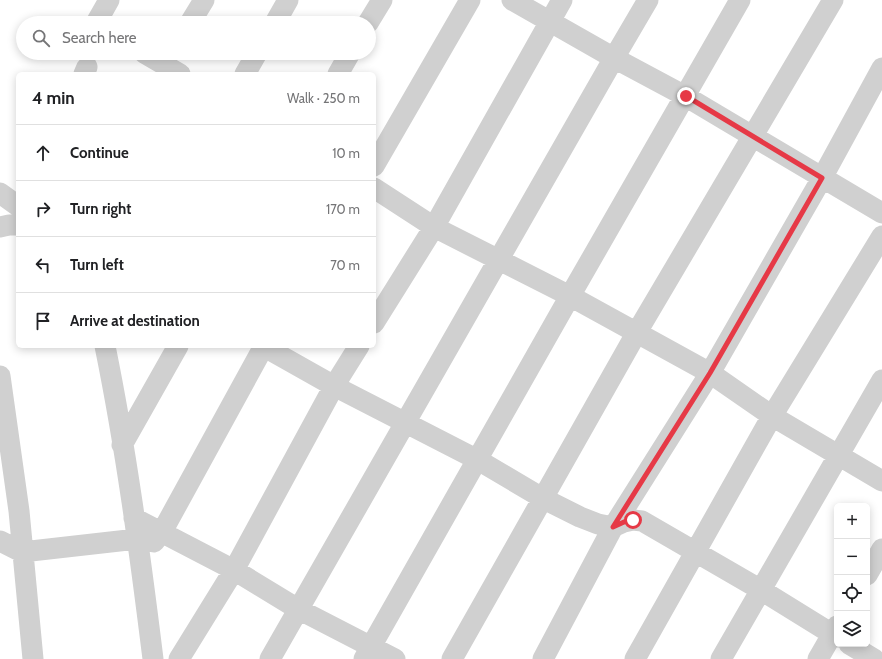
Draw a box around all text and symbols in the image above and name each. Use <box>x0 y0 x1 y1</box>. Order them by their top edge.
search box <box>16 16 376 60</box>
icon: search <box>30 27 52 49</box>
text: Search here <box>62 29 137 47</box>
route end <box>677 87 695 105</box>
text: 4 min <box>32 88 75 108</box>
text: Walk · 250 m <box>287 90 360 106</box>
icon: ahead <box>32 142 54 164</box>
text: Continue <box>70 144 129 162</box>
text: 10 m <box>332 145 360 161</box>
icon: right <box>32 198 54 220</box>
text: Turn right <box>70 200 131 218</box>
text: 170 m <box>326 201 360 217</box>
icon: left <box>32 254 54 276</box>
text: Turn left <box>70 256 124 274</box>
text: 70 m <box>330 257 360 273</box>
icon: arrive <box>32 310 54 332</box>
text: Arrive at destination <box>70 312 200 330</box>
map controls <box>834 503 870 647</box>
button: + <box>834 503 870 539</box>
route start <box>624 511 642 529</box>
button: − <box>834 539 870 575</box>
button: locate <box>834 575 870 611</box>
button: layers <box>834 611 870 647</box>

